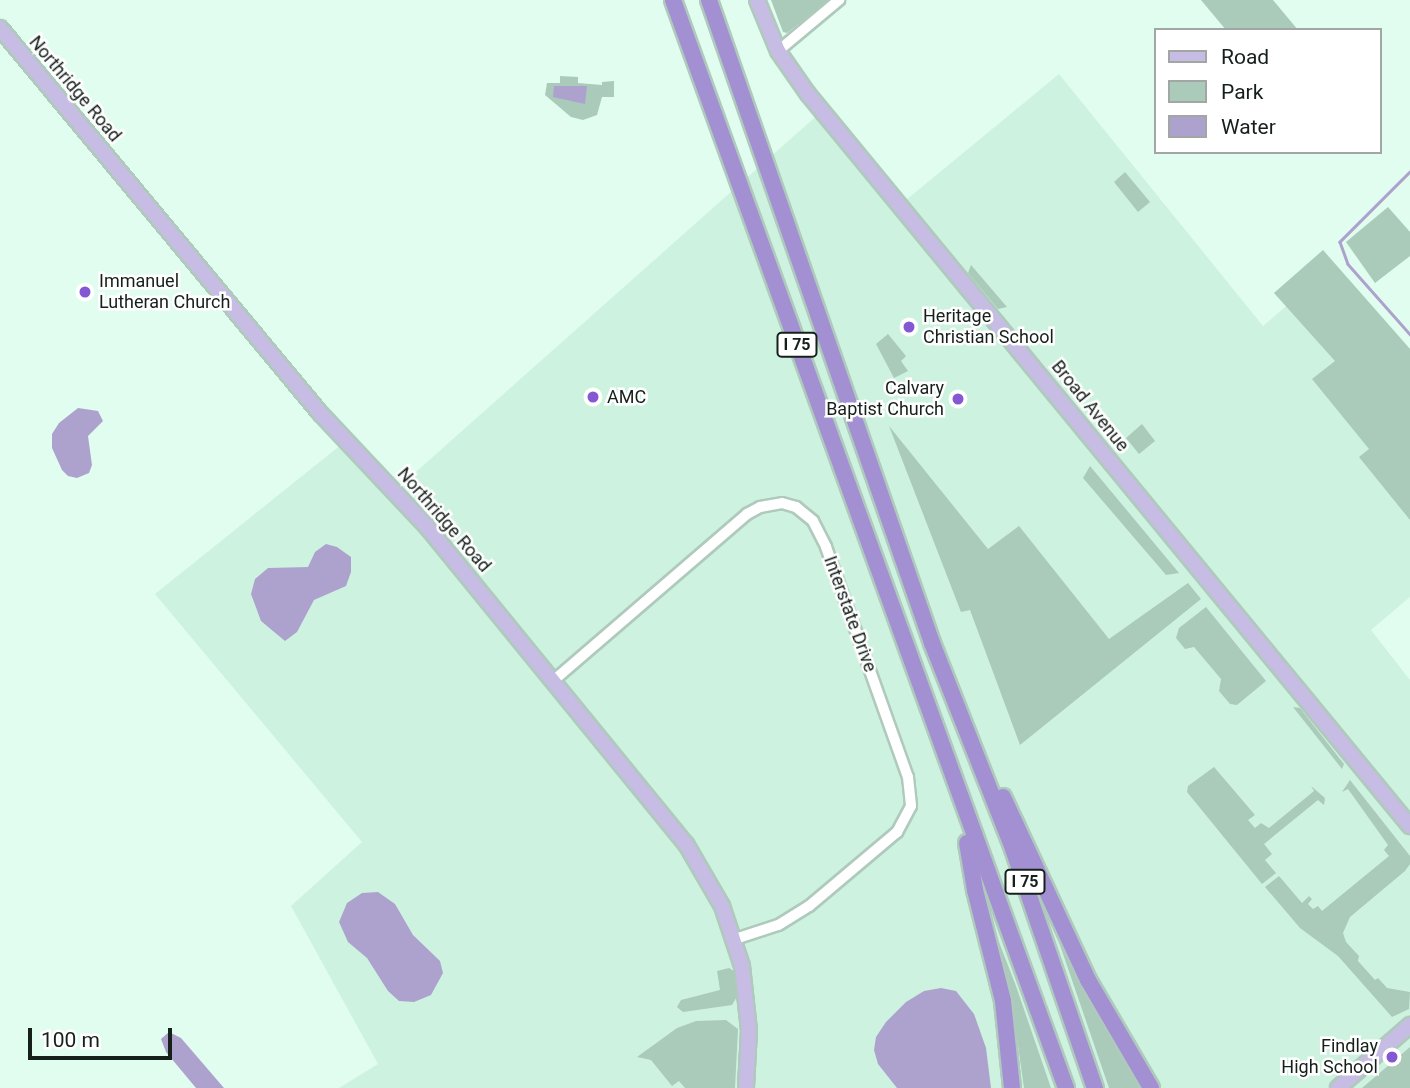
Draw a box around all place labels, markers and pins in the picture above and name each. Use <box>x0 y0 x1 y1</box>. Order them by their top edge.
place label: Immanuel Lutheran Church <box>99 271 230 314</box>
marker: Immanuel Lutheran Church <box>77 284 93 300</box>
place label: Heritage Christian School <box>923 306 1054 348</box>
marker: Heritage Christian School <box>901 319 917 335</box>
place label: Calvary Baptist Church <box>826 378 944 420</box>
place label: AMC <box>607 386 646 408</box>
marker: AMC <box>585 389 601 405</box>
marker: Calvary Baptist Church <box>950 391 966 407</box>
place label: Findlay High School <box>1281 1036 1378 1078</box>
marker: Findlay High School <box>1384 1049 1400 1065</box>

